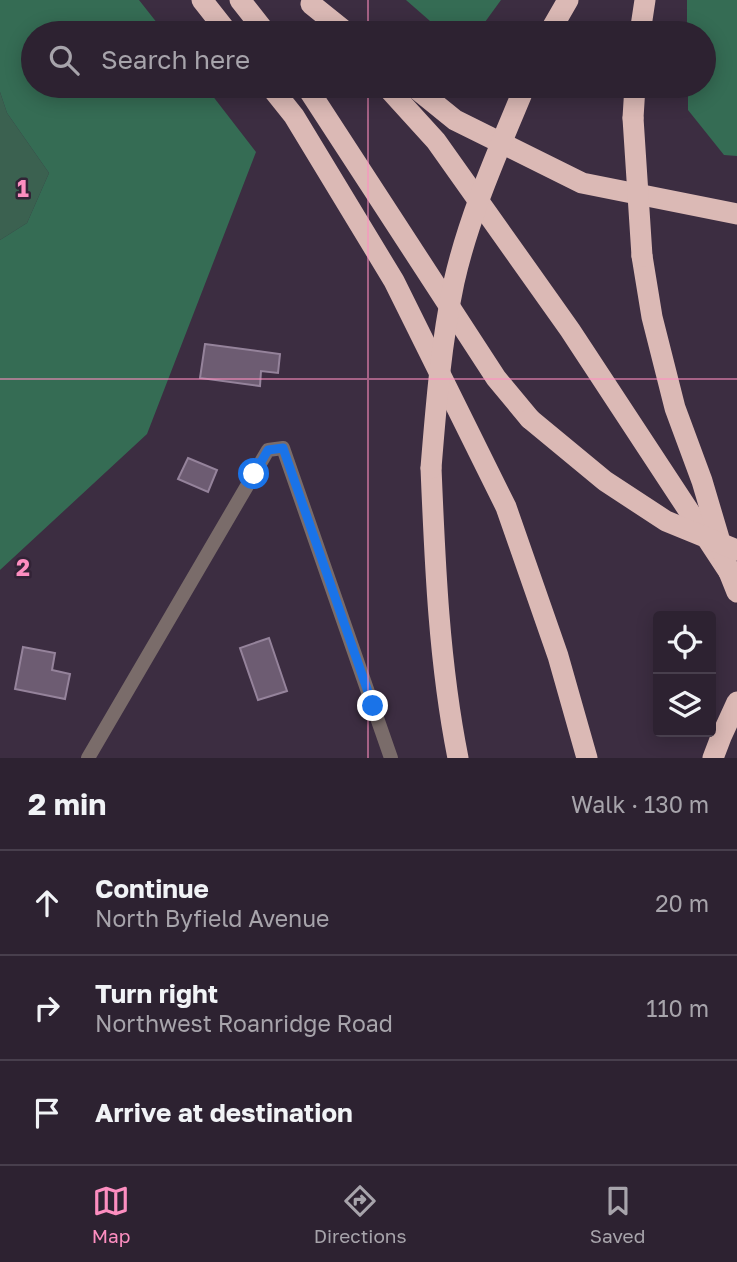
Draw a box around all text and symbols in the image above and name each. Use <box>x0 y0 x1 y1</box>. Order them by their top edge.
search box <box>21 21 716 98</box>
icon: search <box>45 41 83 79</box>
text: Search here <box>101 44 250 75</box>
text: 1 <box>17 174 29 202</box>
route start <box>238 458 269 489</box>
text: 2 <box>16 553 30 581</box>
map controls <box>653 611 716 737</box>
button: locate <box>653 611 716 674</box>
button: layers <box>653 674 716 737</box>
route end <box>357 690 388 721</box>
text: 2 min <box>28 786 106 822</box>
text: Walk · 130 m <box>571 790 709 818</box>
text: Continue <box>95 873 209 904</box>
icon: ahead <box>28 884 66 922</box>
text: 20 m <box>655 889 709 917</box>
text: North Byfield Avenue <box>95 904 329 932</box>
text: Turn right <box>95 978 218 1009</box>
icon: right <box>28 989 66 1027</box>
text: 110 m <box>646 994 709 1022</box>
text: Northwest Roanridge Road <box>95 1009 393 1037</box>
icon: arrive <box>28 1094 66 1132</box>
text: Arrive at destination <box>95 1097 353 1128</box>
tab: Map <box>92 1182 130 1247</box>
tab: Directions <box>314 1182 407 1247</box>
tab: Saved <box>590 1182 645 1247</box>

